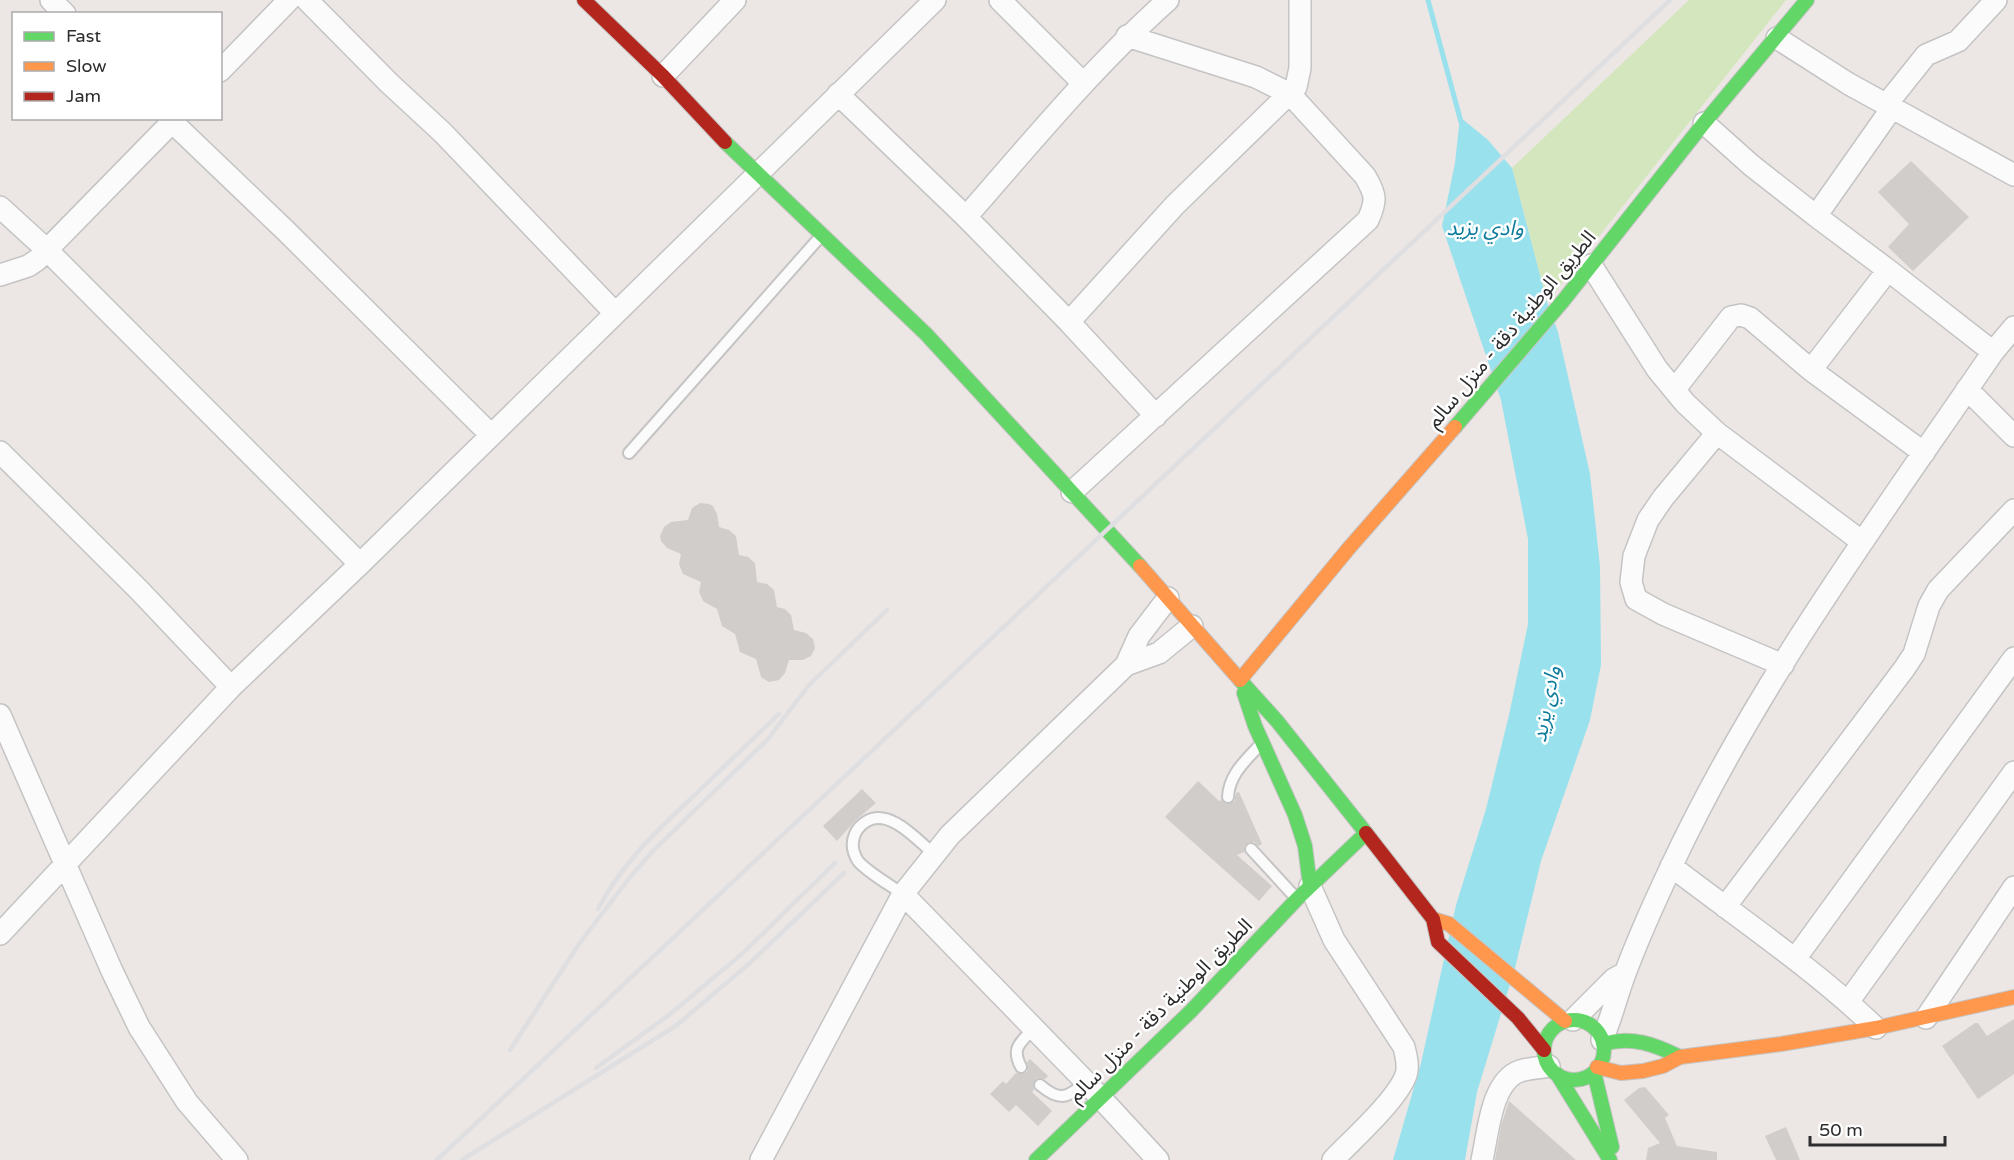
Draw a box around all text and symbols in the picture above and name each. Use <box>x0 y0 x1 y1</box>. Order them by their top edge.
legend <box>12 12 222 120</box>
text: Fast <box>66 25 101 47</box>
text: Slow <box>66 55 107 77</box>
text: Jam <box>66 85 101 107</box>
water label: وادي يزيد <box>1446 216 1524 244</box>
street label: الطريق الوطنية دقة - منزل سالم <box>1422 226 1603 434</box>
water label: وادي يزيد <box>1527 664 1569 745</box>
street label: الطريق الوطنية دقة - منزل سالم <box>1064 914 1259 1109</box>
scale bar <box>1810 1109 1945 1147</box>
text: 50 m <box>1819 1119 1863 1141</box>

